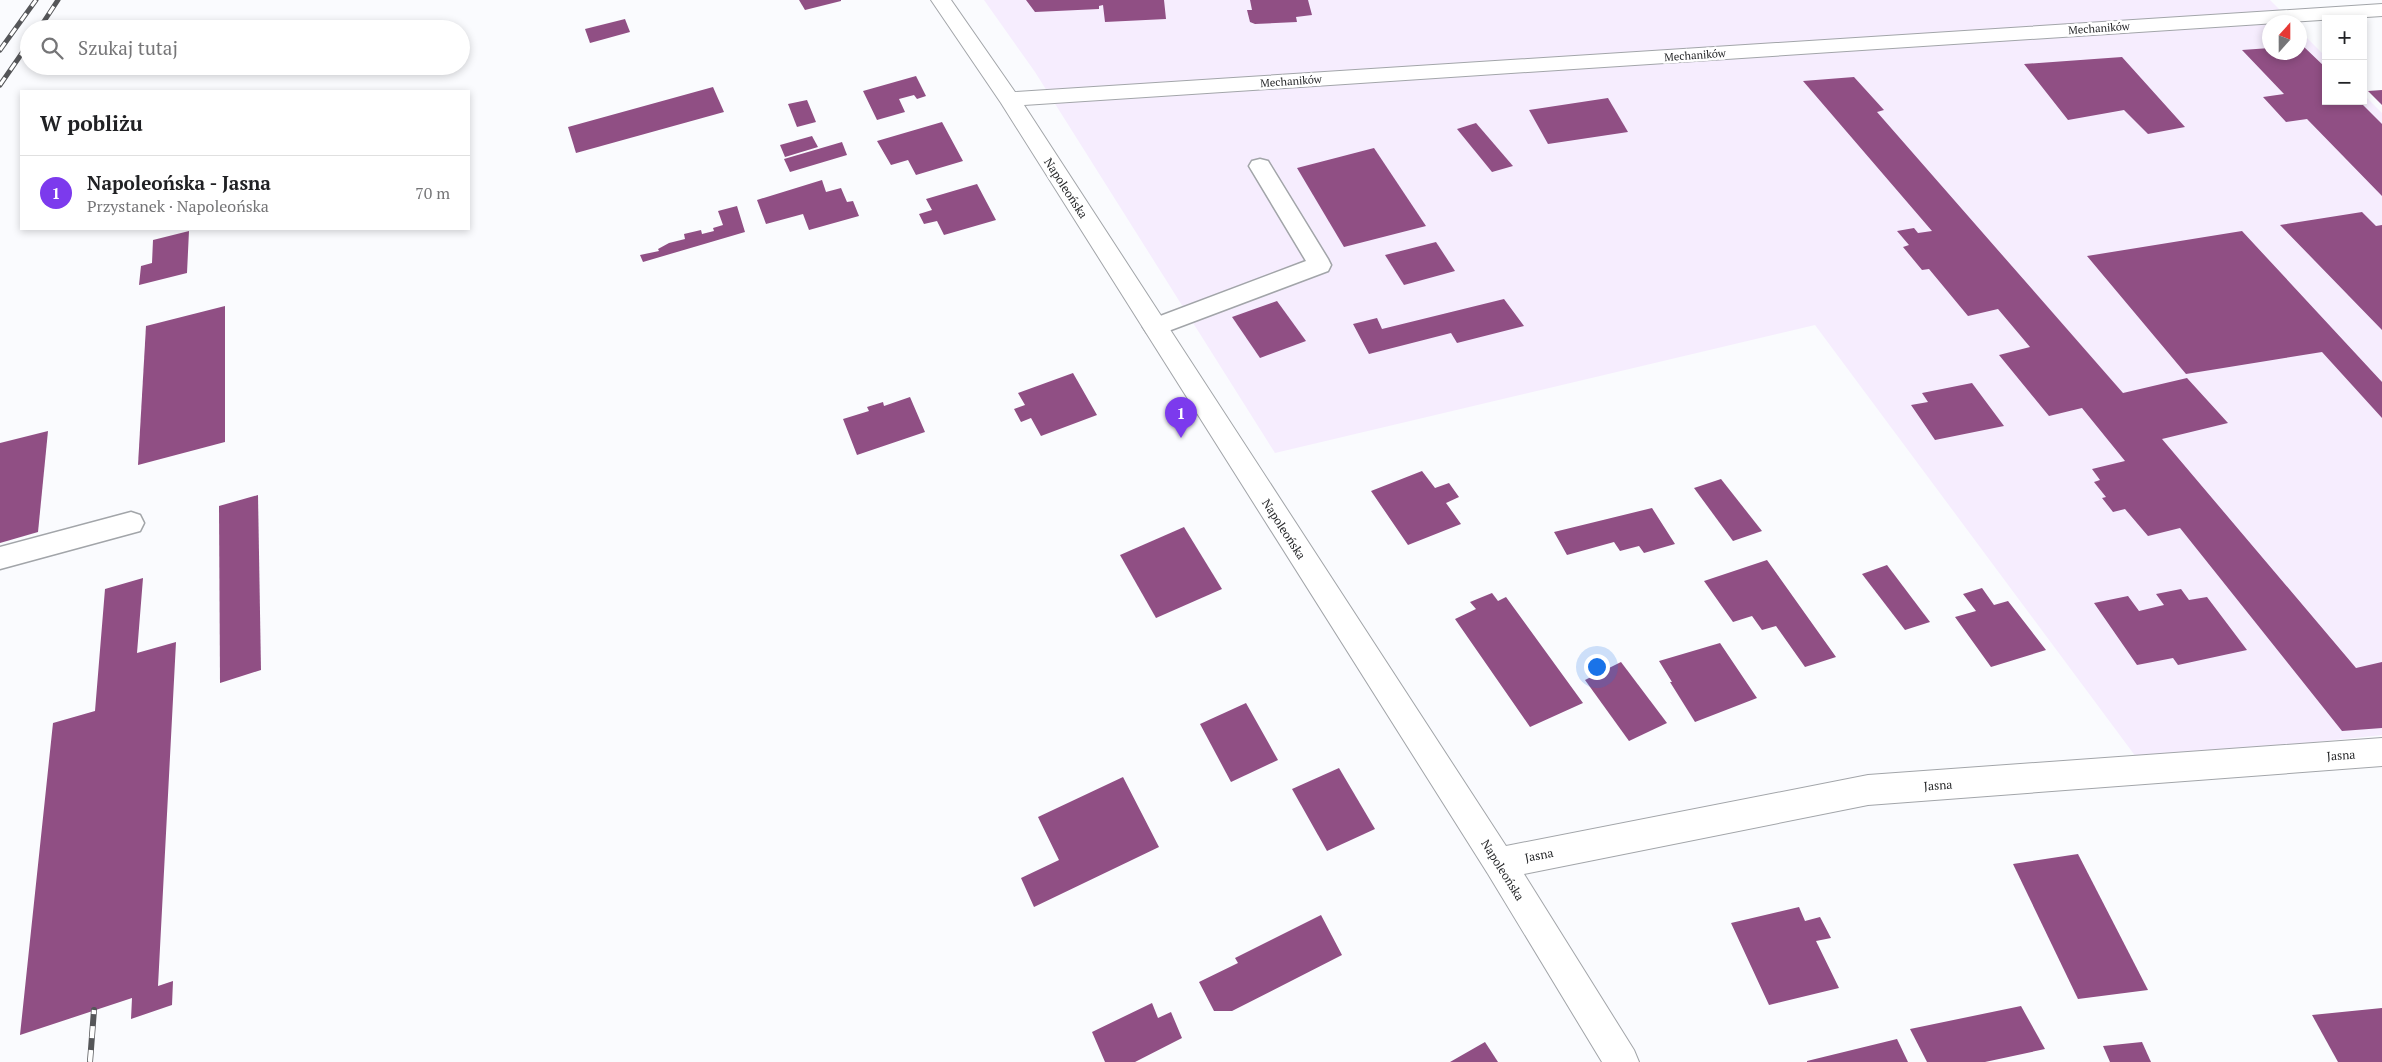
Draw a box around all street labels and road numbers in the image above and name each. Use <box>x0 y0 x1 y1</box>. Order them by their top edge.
street label: Mechaników <box>2068 19 2131 37</box>
street label: Mechaników <box>1664 46 1727 64</box>
street label: Mechaników <box>1260 72 1323 90</box>
street label: Napoleońska <box>1041 155 1091 221</box>
street label: Napoleońska <box>1259 496 1309 562</box>
street label: Jasna <box>2326 747 2356 763</box>
street label: Jasna <box>1923 777 1953 793</box>
street label: Napoleońska <box>1478 837 1528 903</box>
street label: Jasna <box>1524 845 1554 865</box>

